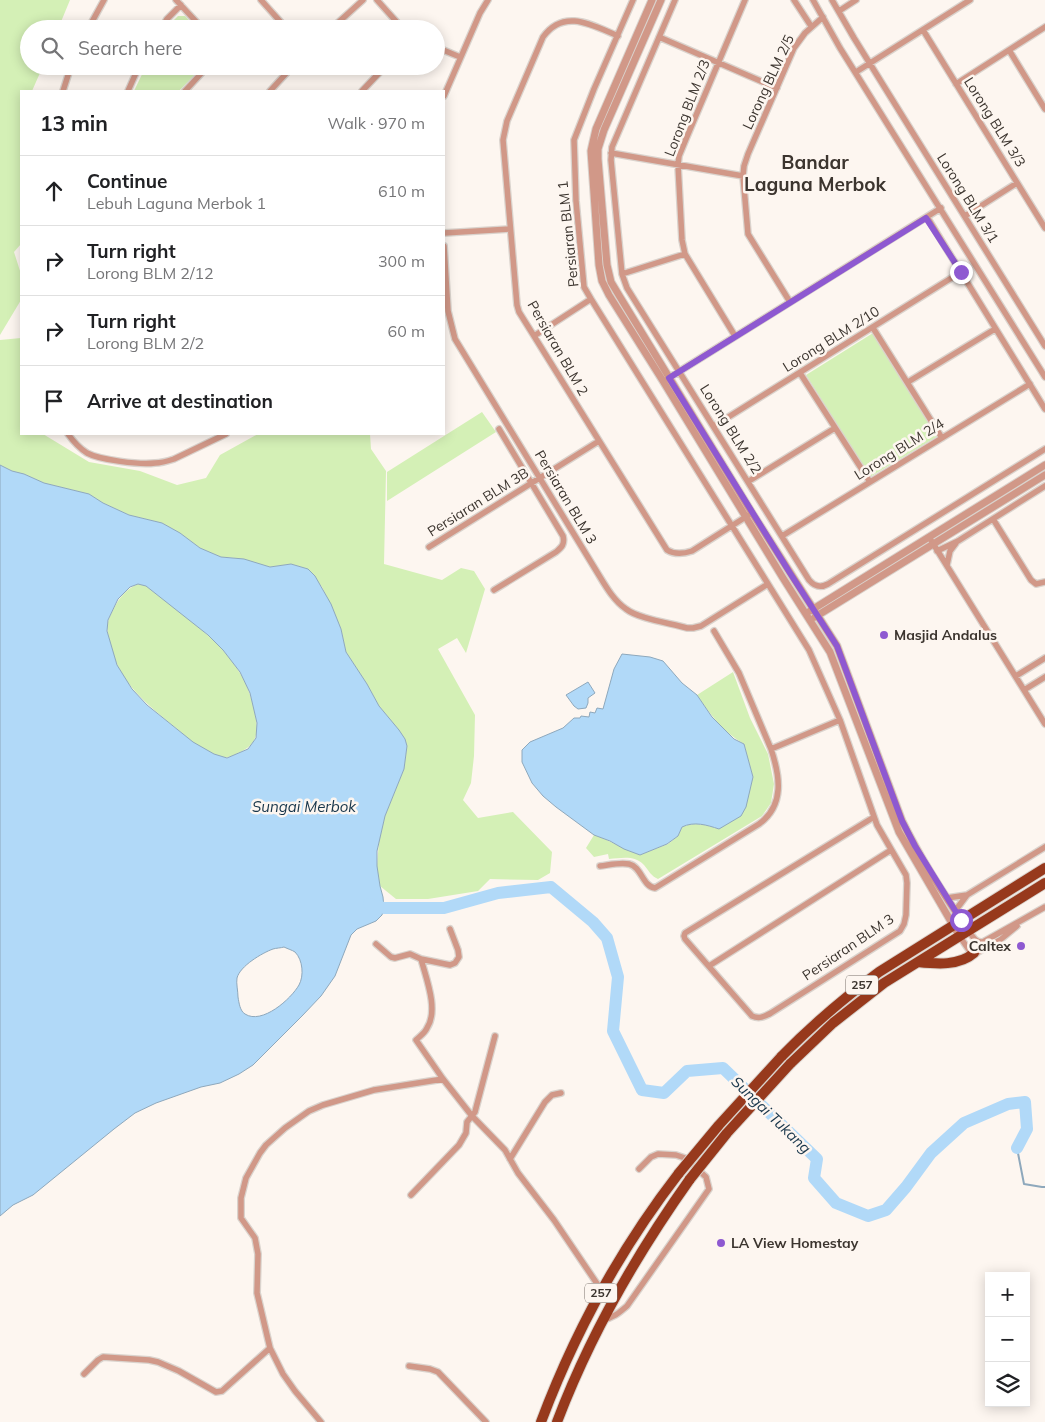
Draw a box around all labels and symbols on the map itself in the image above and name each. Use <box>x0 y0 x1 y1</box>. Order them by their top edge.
street label: Lorong BLM 2/5 <box>738 32 798 132</box>
street label: Lorong BLM 2/3 <box>660 57 714 159</box>
street label: Lorong BLM 3/3 <box>960 74 1030 170</box>
district label: Bandar Laguna Merbok <box>744 150 886 196</box>
street label: Lorong BLM 3/1 <box>933 150 1003 246</box>
street label: Persiaran BLM 1 <box>553 180 583 288</box>
route end <box>950 261 973 284</box>
street label: Persiaran BLM 2 <box>524 297 592 399</box>
street label: Lorong BLM 2/10 <box>779 302 883 376</box>
street label: Lorong BLM 2/2 <box>696 381 766 477</box>
street label: Lorong BLM 2/4 <box>851 414 948 484</box>
street label: Persiaran BLM 3 <box>531 447 601 547</box>
street label: Persiaran BLM 3B <box>424 464 532 540</box>
place label: Masjid Andalus <box>894 626 997 644</box>
marker: Masjid Andalus <box>878 629 890 641</box>
water label: Sungai Merbok <box>252 797 357 816</box>
route start <box>950 909 973 932</box>
street label: Persiaran BLM 3 <box>799 910 897 984</box>
place label: Caltex <box>969 937 1011 955</box>
marker: Caltex <box>1015 940 1027 952</box>
road number: 257 <box>846 976 878 994</box>
water label: Sungai Tukang <box>728 1072 815 1157</box>
place label: LA View Homestay <box>731 1234 859 1252</box>
marker: LA View Homestay <box>715 1237 727 1249</box>
road number: 257 <box>585 1284 617 1302</box>

